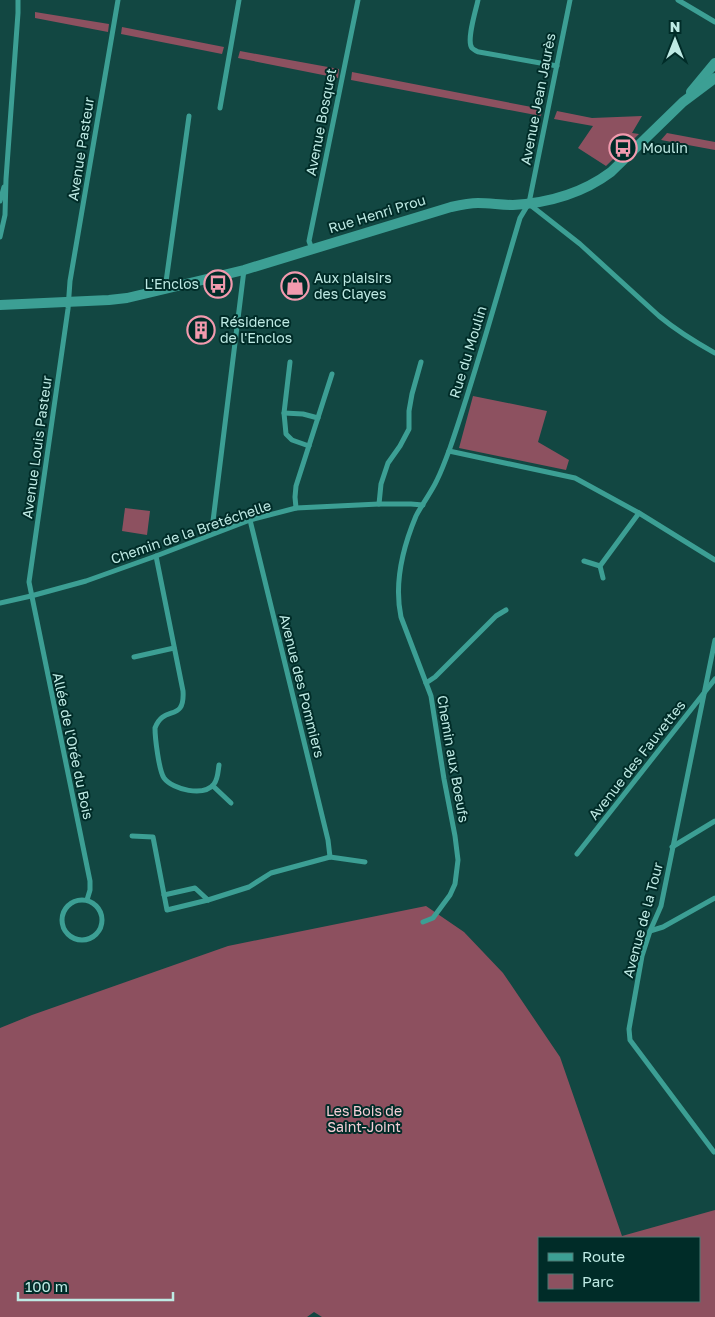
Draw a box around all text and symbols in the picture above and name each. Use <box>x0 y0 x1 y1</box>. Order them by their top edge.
north arrow <box>650 15 700 65</box>
text: N <box>670 18 680 35</box>
street label: Avenue Jean Jaurès <box>516 32 559 166</box>
street label: Avenue Bosquet <box>302 67 339 177</box>
street label: Avenue Pasteur <box>64 95 97 202</box>
bus stop icon: Moulin <box>608 133 638 163</box>
place label: Moulin <box>642 139 688 156</box>
street label: Rue Henri Prou <box>326 191 428 236</box>
bus stop icon: L'Enclos <box>203 269 233 299</box>
place label: Aux plaisirs des Clayes <box>314 269 392 302</box>
shop icon: Aux plaisirs des Clayes <box>280 271 310 301</box>
place label: L'Enclos <box>144 275 199 292</box>
street label: Rue du Moulin <box>445 304 490 400</box>
place label: Résidence de l'Enclos <box>220 313 292 346</box>
building icon: Résidence de l'Enclos <box>186 315 216 345</box>
street label: Avenue Louis Pasteur <box>18 374 55 520</box>
street label: Chemin de la Bretéchelle <box>108 496 273 567</box>
street label: Avenue des Pommiers <box>276 612 329 760</box>
street label: Allée de l'Orée du Bois <box>50 671 97 821</box>
street label: Chemin aux Boeufs <box>434 694 473 824</box>
street label: Avenue des Fauvettes <box>585 696 689 823</box>
street label: Avenue de la Tour <box>619 860 666 979</box>
park label: Les Bois de Saint-Joint <box>326 1102 402 1135</box>
legend <box>538 1237 700 1302</box>
text: Route <box>582 1247 625 1265</box>
scale bar <box>18 1270 172 1302</box>
text: Parc <box>582 1272 614 1290</box>
text: 100 m <box>25 1277 68 1295</box>

